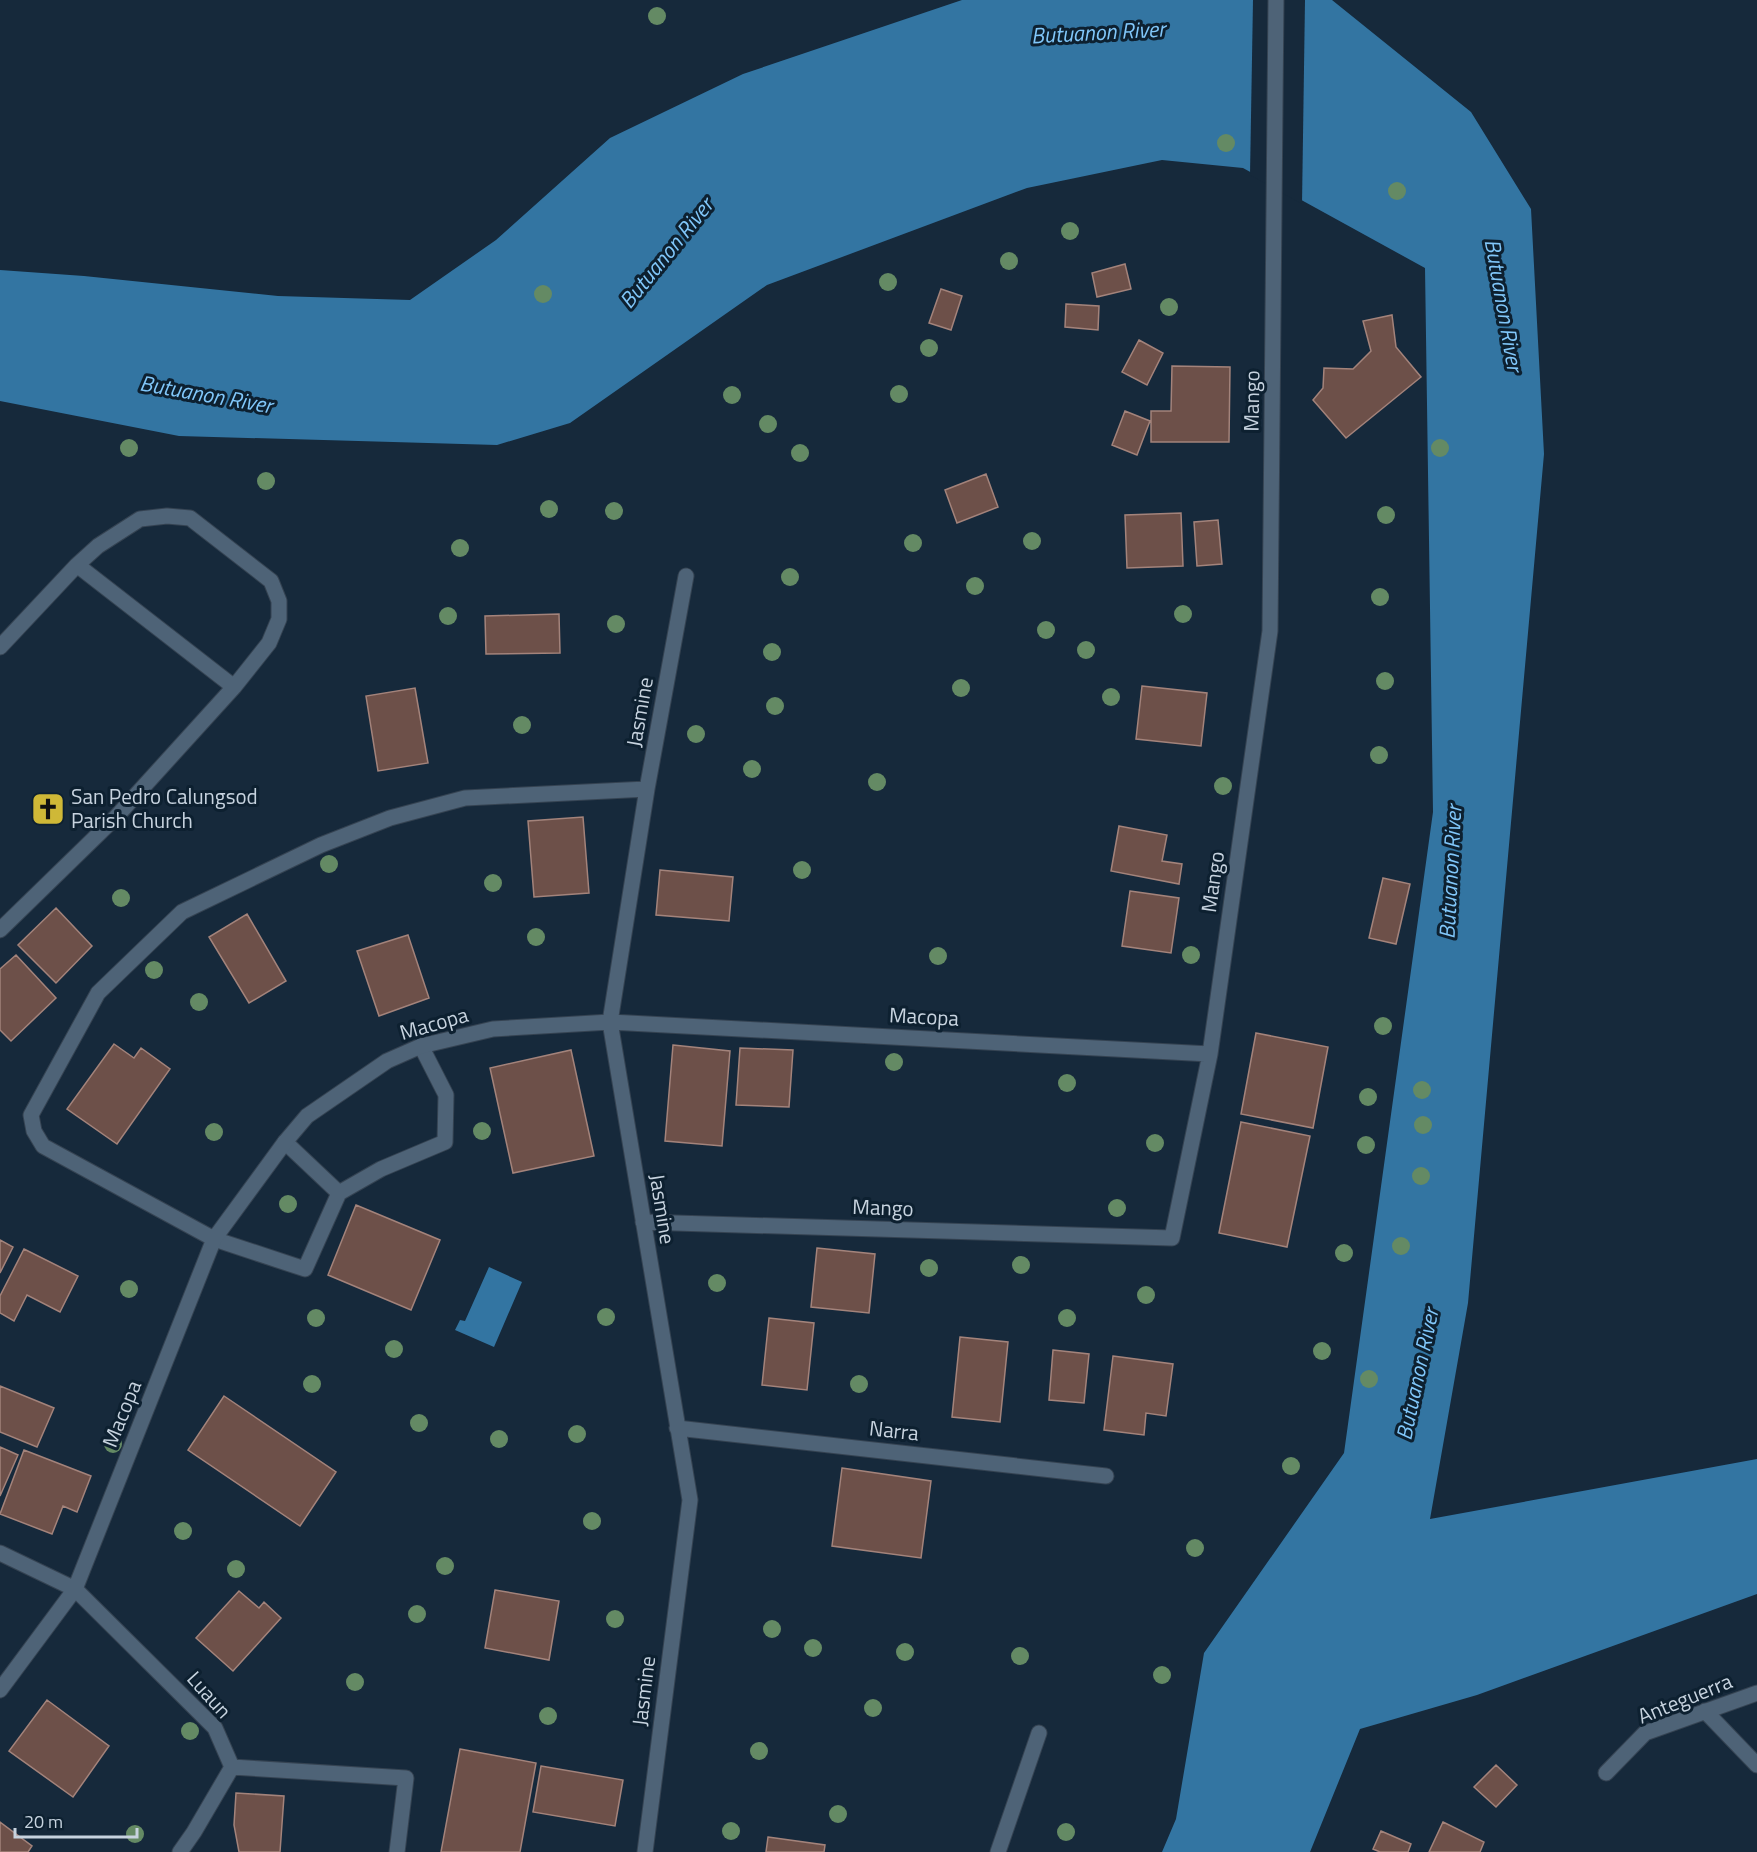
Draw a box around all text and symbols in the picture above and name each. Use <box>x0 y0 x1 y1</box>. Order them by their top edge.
water label: Butuanon River <box>1030 11 1169 52</box>
water label: Butuanon River <box>611 188 723 316</box>
water label: Butuanon River <box>1476 236 1533 377</box>
water label: Butuanon River <box>137 366 278 423</box>
street label: Mango <box>1234 370 1268 432</box>
street label: Jasmine <box>617 674 661 749</box>
place label: San Pedro Calungsod Parish Church <box>71 780 258 836</box>
church icon: San Pedro Calungsod Parish Church <box>30 791 66 827</box>
water label: Butuanon River <box>1430 801 1471 940</box>
street label: Mango <box>1192 849 1232 914</box>
street label: Macopa <box>396 998 472 1048</box>
street label: Macopa <box>888 998 960 1034</box>
street label: Jasmine <box>642 1172 684 1246</box>
street label: Mango <box>852 1190 914 1224</box>
water label: Butuanon River <box>1386 1302 1448 1443</box>
street label: Macopa <box>93 1375 149 1452</box>
street label: Narra <box>868 1411 921 1449</box>
street label: Jasmine <box>623 1654 663 1728</box>
street label: Luaun <box>180 1664 240 1725</box>
street label: Anteguerra <box>1633 1664 1737 1732</box>
scale bar <box>15 1801 136 1839</box>
text: 20 m <box>24 1808 63 1835</box>

